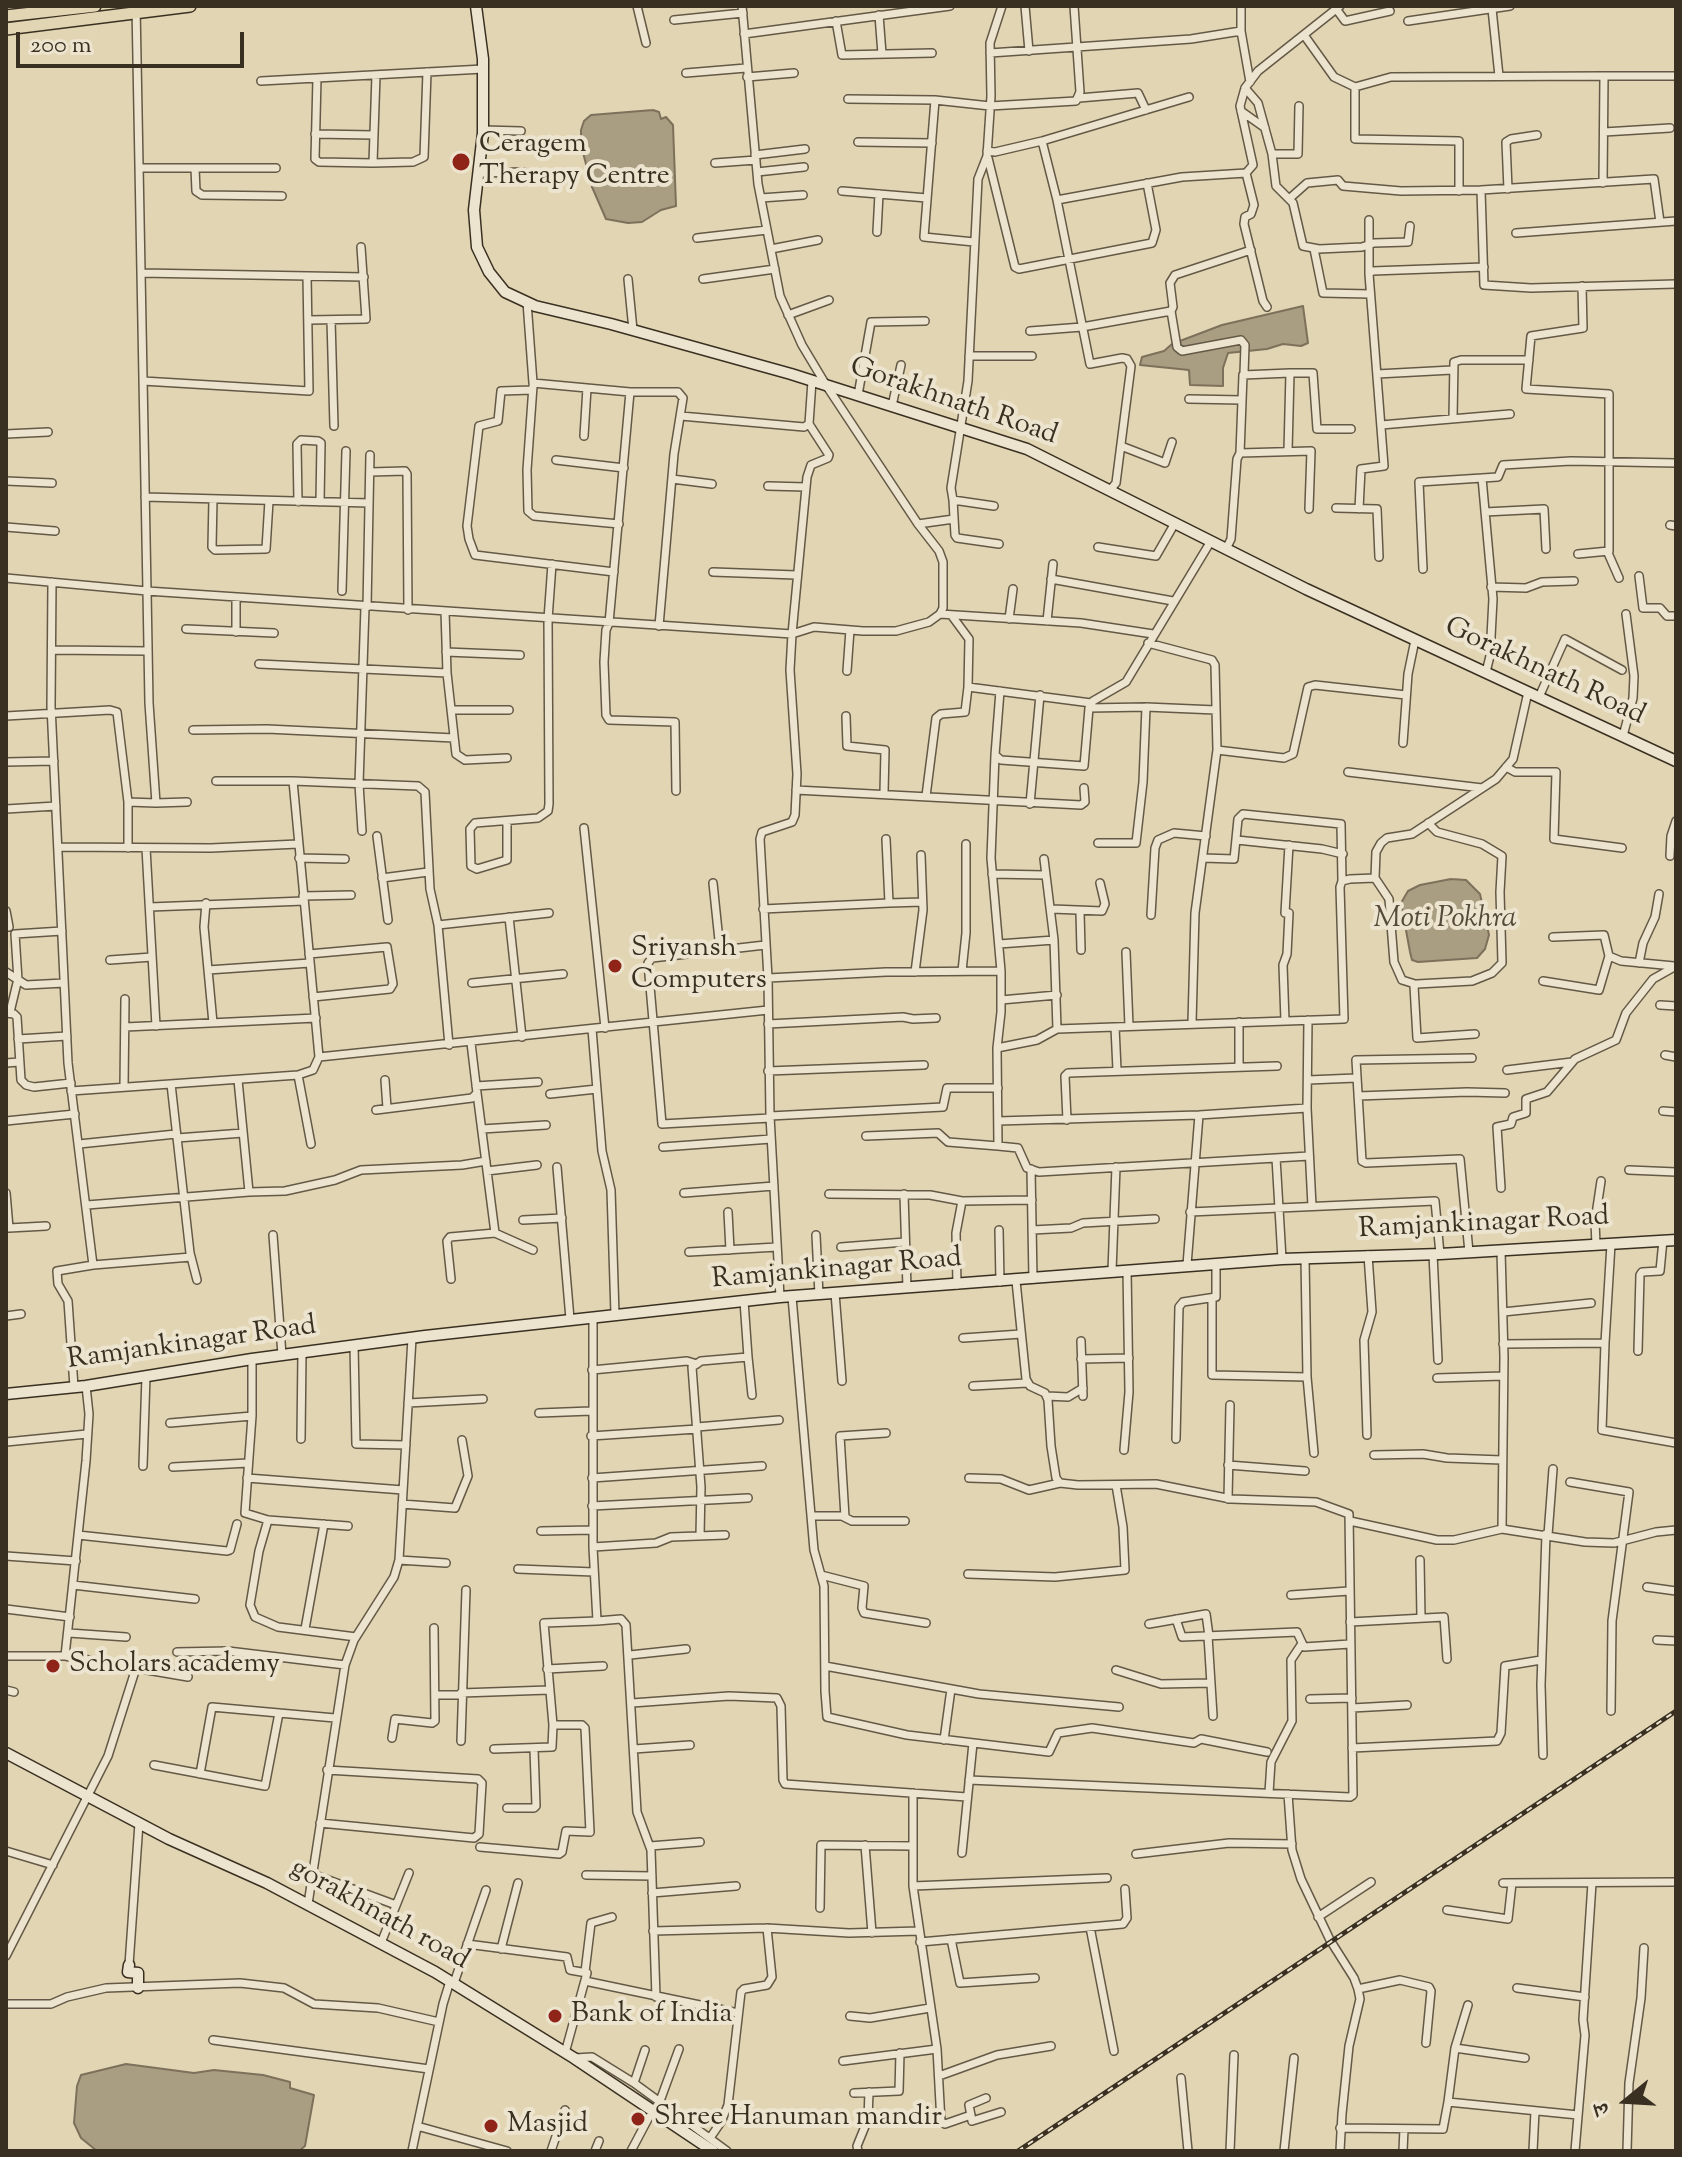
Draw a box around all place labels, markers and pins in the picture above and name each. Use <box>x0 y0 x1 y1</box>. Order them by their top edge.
place label: Ceragem Therapy Centre <box>479 129 670 195</box>
marker: Ceragem Therapy Centre <box>450 151 472 173</box>
place label: Sriyansh Computers <box>631 933 767 999</box>
marker: Sriyansh Computers <box>606 957 624 975</box>
place label: Scholars academy <box>69 1649 280 1683</box>
marker: Scholars academy <box>44 1657 62 1675</box>
place label: Bank of India <box>571 1999 732 2033</box>
marker: Bank of India <box>546 2007 564 2025</box>
place label: Shree Hanuman mandir <box>654 2102 942 2136</box>
place label: Masjid <box>507 2109 588 2143</box>
marker: Shree Hanuman mandir <box>629 2110 647 2128</box>
marker: Masjid <box>482 2117 500 2135</box>

